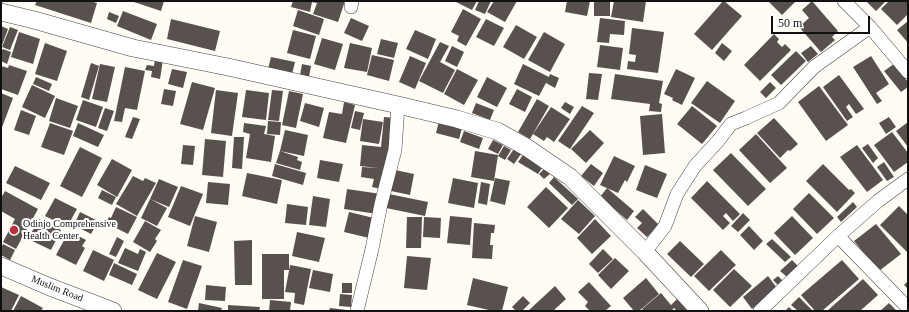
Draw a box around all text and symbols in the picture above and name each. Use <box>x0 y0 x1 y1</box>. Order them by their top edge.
scale bar <box>773 8 872 34</box>
text: 50 m <box>778 16 802 30</box>
place label: Odinjo Comprehensive Health Center <box>23 218 116 242</box>
marker: Odinjo Comprehensive Health Center <box>8 224 20 236</box>
street label: Muslim Road <box>29 273 85 305</box>

